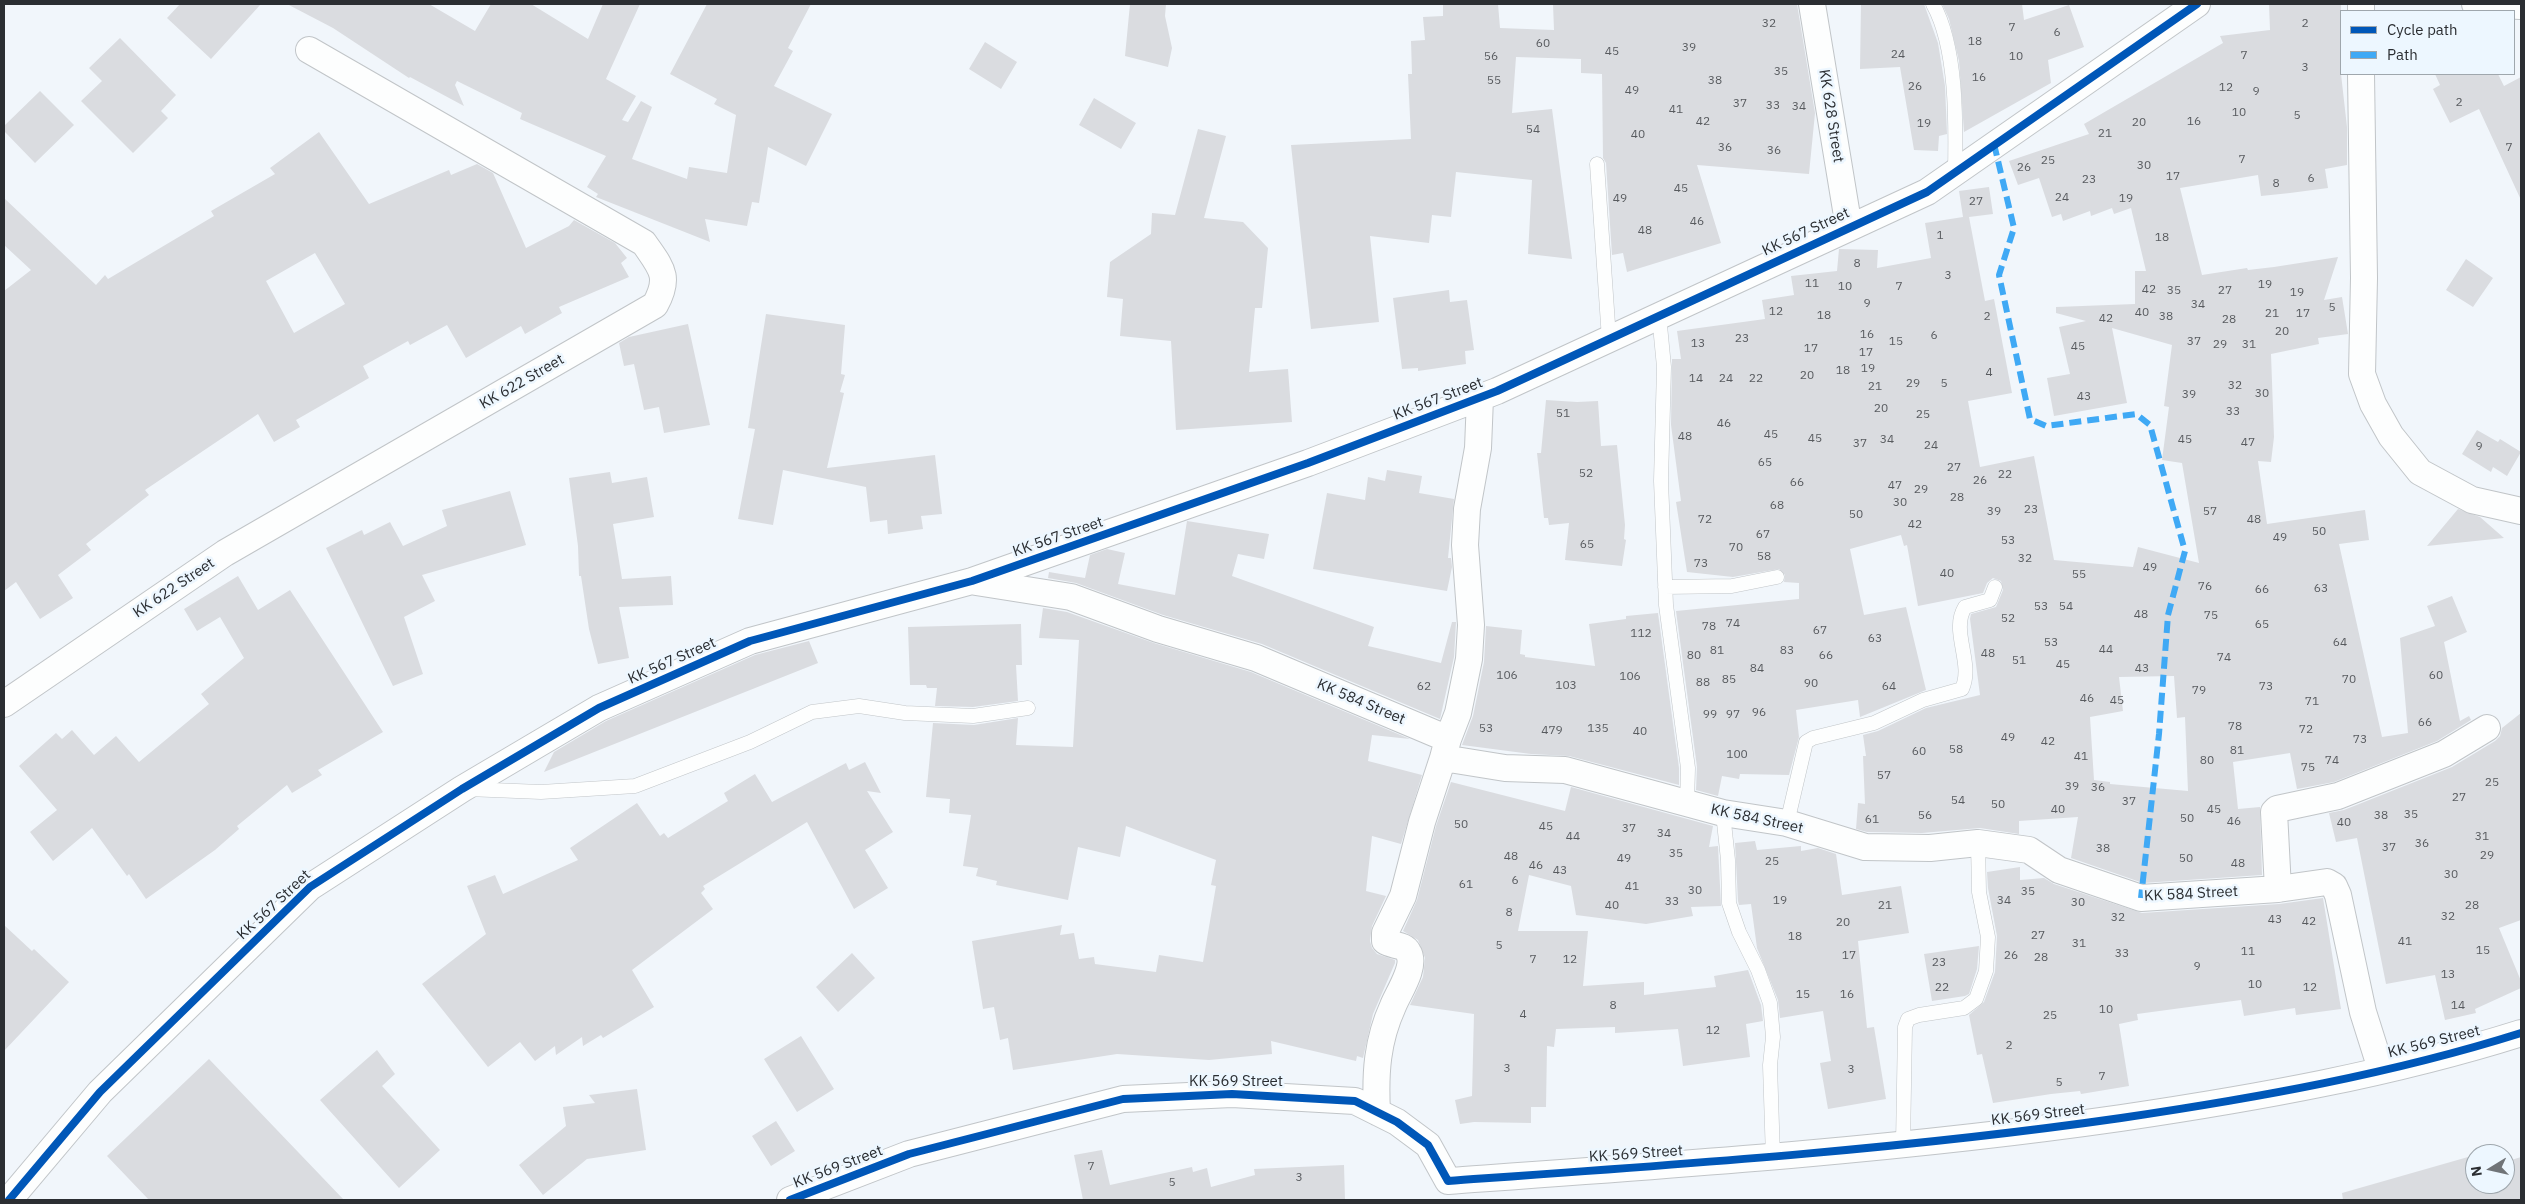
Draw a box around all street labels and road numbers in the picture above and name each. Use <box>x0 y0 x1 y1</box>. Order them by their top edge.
street label: KK 628 Street <box>1815 68 1847 164</box>
street label: KK 567 Street <box>1759 204 1853 260</box>
street label: KK 622 Street <box>477 351 567 413</box>
street label: KK 567 Street <box>1391 374 1485 424</box>
street label: KK 567 Street <box>1011 513 1105 561</box>
street label: KK 622 Street <box>130 554 218 622</box>
street label: KK 567 Street <box>625 634 719 688</box>
street label: KK 584 Street <box>1314 675 1408 729</box>
street label: KK 584 Street <box>1709 800 1805 838</box>
street label: KK 567 Street <box>233 866 315 944</box>
street label: KK 584 Street <box>2143 883 2239 905</box>
street label: KK 569 Street <box>2386 1022 2482 1062</box>
street label: KK 569 Street <box>1189 1073 1283 1091</box>
street label: KK 569 Street <box>1990 1100 2086 1130</box>
street label: KK 569 Street <box>791 1142 885 1192</box>
street label: KK 569 Street <box>1588 1142 1684 1166</box>

